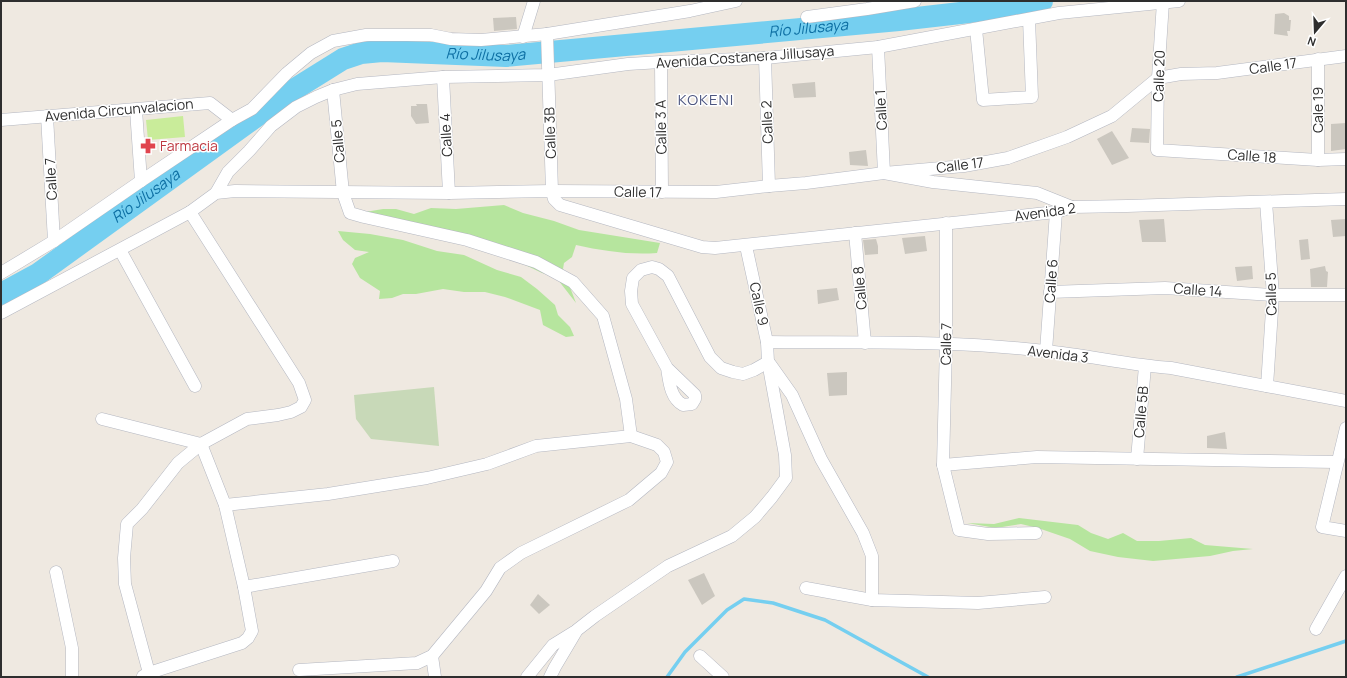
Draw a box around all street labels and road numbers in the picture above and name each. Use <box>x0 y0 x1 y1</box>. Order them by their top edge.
street label: Avenida Costanera Jillusaya <box>655 41 835 72</box>
street label: Calle 20 <box>1148 50 1169 102</box>
street label: Calle 17 <box>1248 53 1298 78</box>
street label: Cale 19 <box>1308 87 1327 133</box>
street label: Calle 1 <box>870 89 891 131</box>
street label: Avenida Circunvalacion <box>44 94 194 125</box>
street label: Calle 3 A <box>651 99 670 155</box>
street label: Calle 2 <box>756 100 777 144</box>
street label: Calle 3B <box>539 106 560 159</box>
street label: Calle 4 <box>435 113 456 157</box>
street label: Calle 5 <box>326 119 349 163</box>
street label: Calle 18 <box>1227 144 1277 167</box>
street label: Calle 17 <box>935 152 985 177</box>
street label: Calle 7 <box>40 157 61 201</box>
street label: Calle 17 <box>614 182 662 201</box>
street label: Avenida 2 <box>1013 198 1077 225</box>
street label: Calle 6 <box>1039 258 1062 304</box>
street label: Calle 8 <box>848 266 871 311</box>
street label: Calle 5 <box>1261 272 1280 316</box>
street label: Calle 14 <box>1173 278 1223 301</box>
street label: Calle 9 <box>746 280 773 327</box>
street label: Calle 7 <box>936 323 955 365</box>
street label: Avenida 3 <box>1026 340 1090 367</box>
street label: Calle 5B <box>1129 385 1152 439</box>

